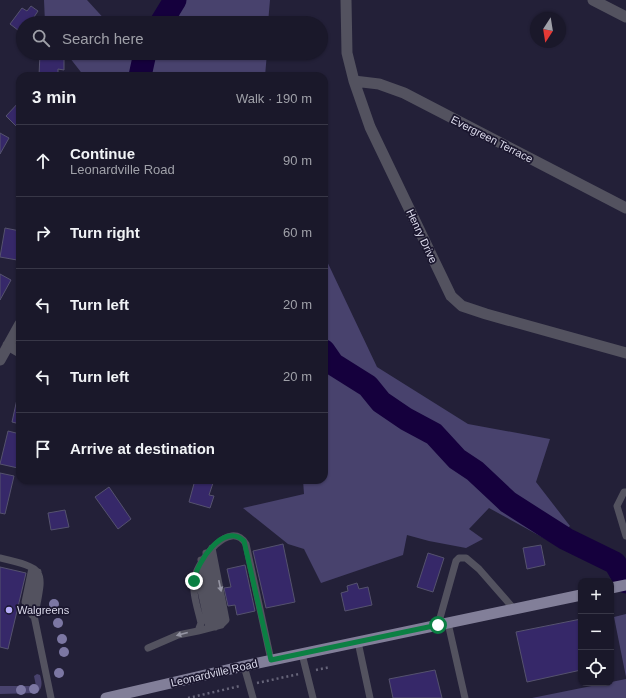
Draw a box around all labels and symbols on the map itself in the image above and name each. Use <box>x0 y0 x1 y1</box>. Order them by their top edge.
north arrow <box>530 12 566 48</box>
street label: Evergreen Terrace <box>449 113 535 165</box>
street label: Henry Drive <box>404 207 440 265</box>
route end <box>185 572 203 590</box>
one-way arrow <box>217 580 223 592</box>
place label: Walgreens <box>17 604 70 616</box>
marker: Walgreens <box>4 605 14 615</box>
route start <box>429 616 447 634</box>
one-way arrow <box>176 632 188 638</box>
street label: Leonardville Road <box>169 657 259 689</box>

